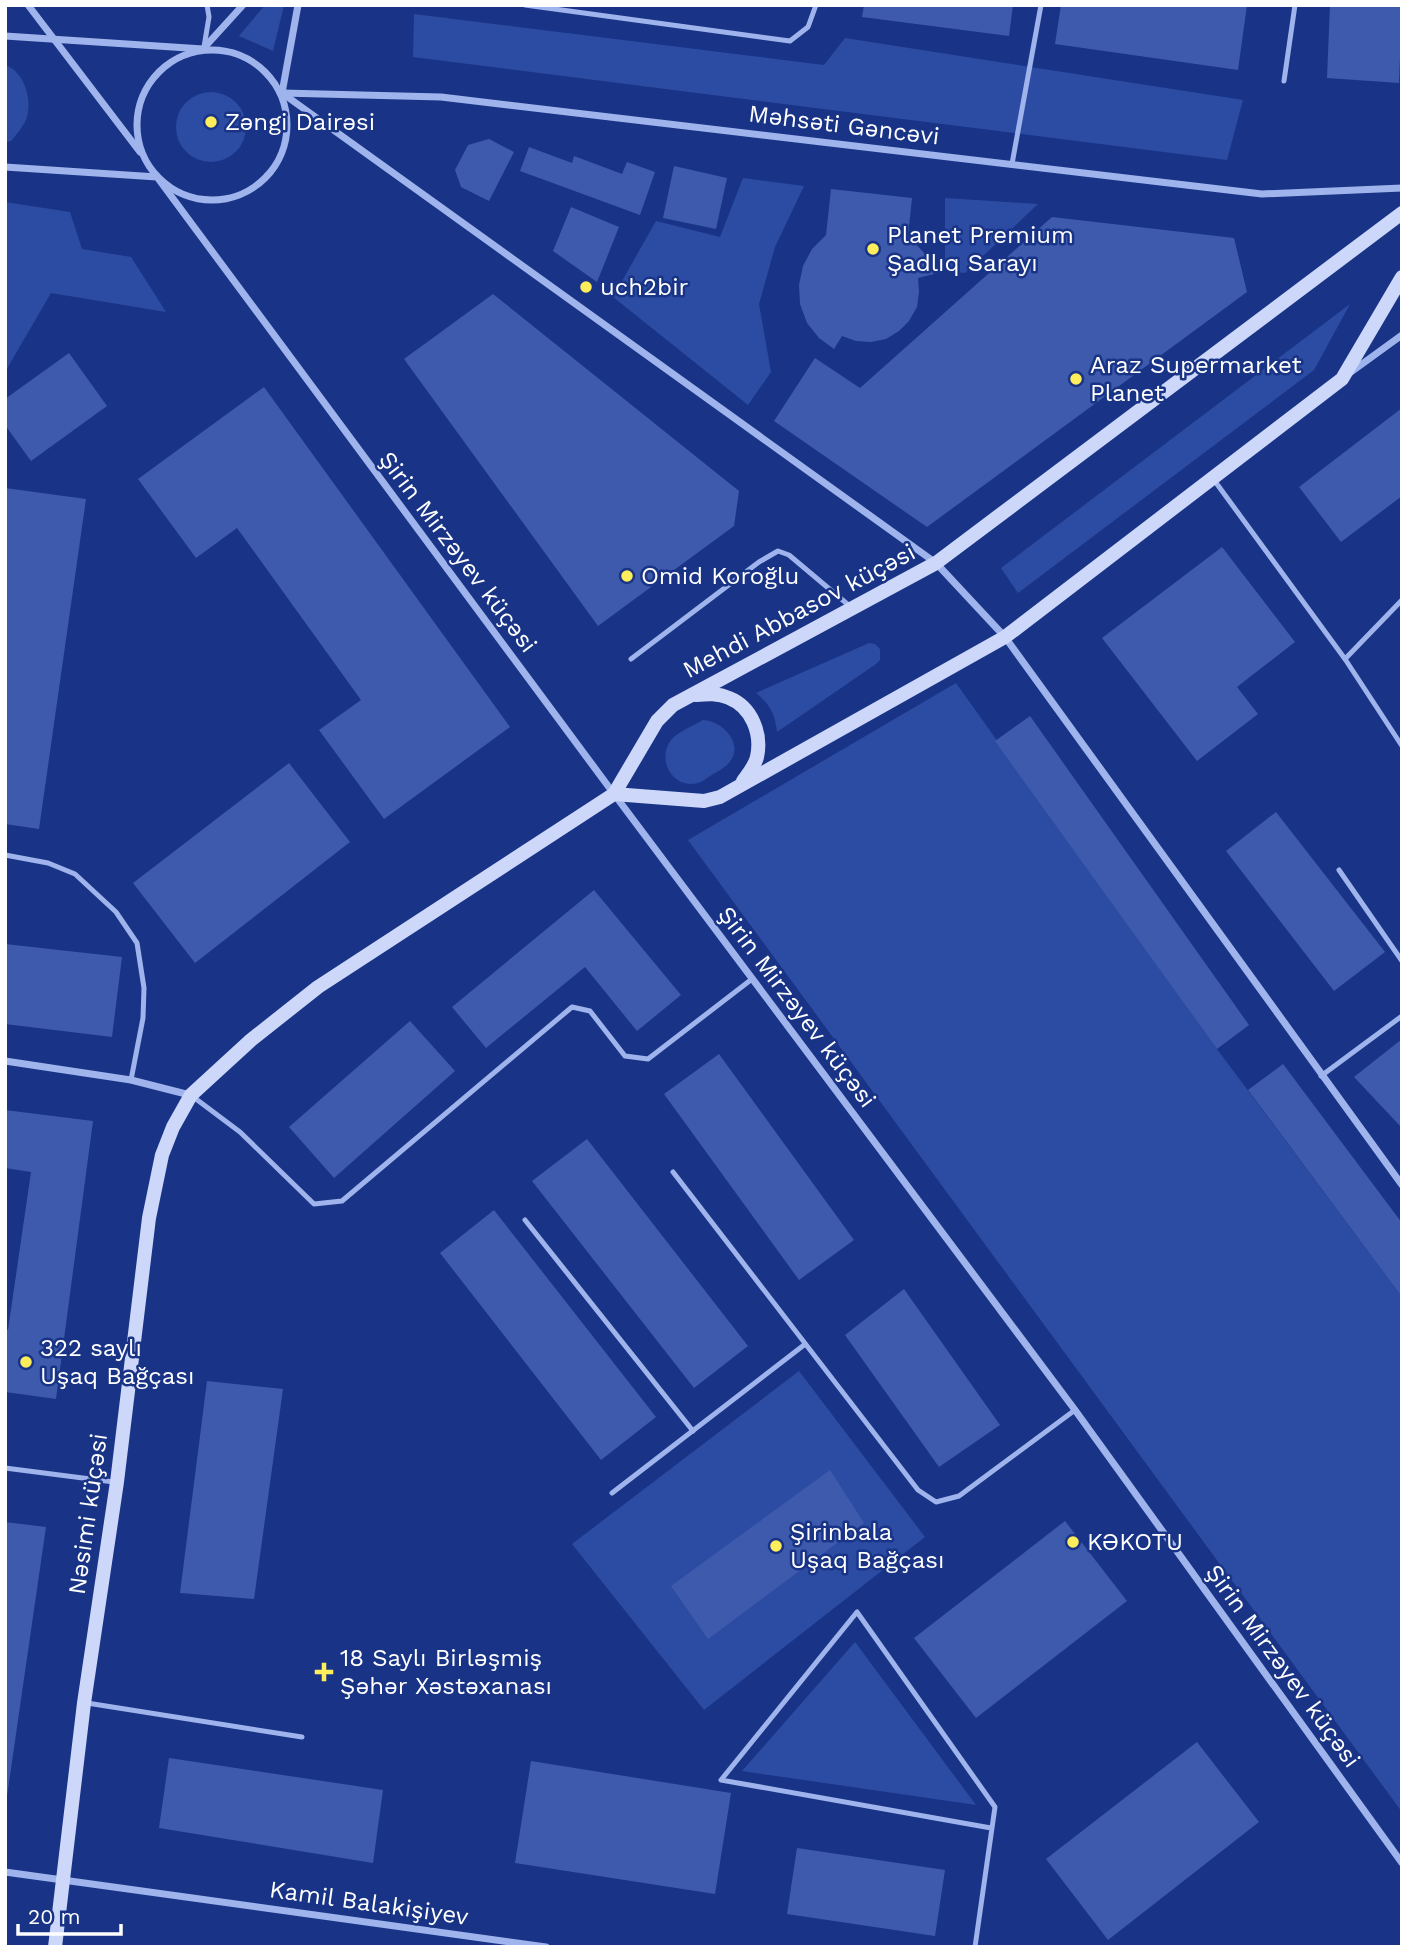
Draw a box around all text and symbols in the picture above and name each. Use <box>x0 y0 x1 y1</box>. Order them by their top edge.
street label: Məhsəti Gəncəvi <box>747 99 941 151</box>
place label: Zəngi Dairəsi <box>225 108 375 136</box>
marker: Zəngi Dairəsi <box>203 114 219 130</box>
place label: Planet Premium Şadlıq Sarayı <box>887 221 1074 277</box>
marker: Planet Premium Şadlıq Sarayı <box>865 241 881 257</box>
place label: uch2bir <box>600 273 689 301</box>
marker: uch2bir <box>578 279 594 295</box>
place label: Araz Supermarket Planet <box>1090 351 1302 407</box>
marker: Araz Supermarket Planet <box>1068 371 1084 387</box>
street label: Şirin Mirzəyev küçəsi <box>373 446 543 658</box>
street label: Mehdi Abbasov küçəsi <box>678 538 920 684</box>
place label: Omid Koroğlu <box>641 562 799 590</box>
marker: Omid Koroğlu <box>619 568 635 584</box>
street label: Şirin Mirzəyev küçəsi <box>712 901 882 1113</box>
place label: 322 saylı Uşaq Bağçası <box>40 1334 194 1390</box>
marker: 322 saylı Uşaq Bağçası <box>18 1354 34 1370</box>
street label: Nəsimi küçəsi <box>63 1432 113 1596</box>
place label: Şirinbala Uşaq Bağçası <box>790 1518 944 1574</box>
place label: KƏKOTU <box>1087 1528 1183 1556</box>
marker: KƏKOTU <box>1065 1534 1081 1550</box>
marker: Şirinbala Uşaq Bağçası <box>768 1538 784 1554</box>
street label: Şirin Mirzəyev küçəsi <box>1200 1559 1366 1773</box>
place label: 18 Saylı Birləşmiş Şəhər Xəstəxanası <box>340 1644 552 1700</box>
marker: 18 Saylı Birləşmiş Şəhər Xəstəxanası <box>314 1662 334 1682</box>
street label: Kamil Balakişiyev <box>268 1875 471 1931</box>
scale bar <box>18 1892 121 1936</box>
text: 20 m <box>28 1904 80 1929</box>

